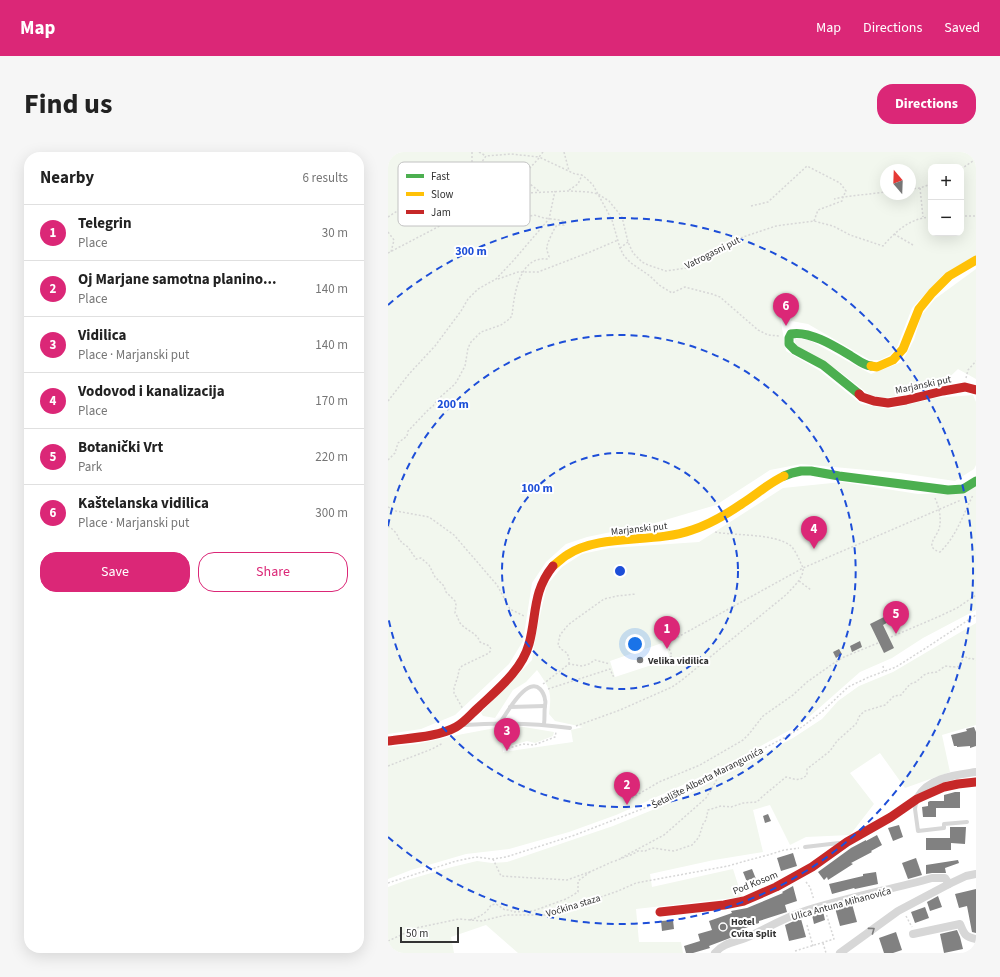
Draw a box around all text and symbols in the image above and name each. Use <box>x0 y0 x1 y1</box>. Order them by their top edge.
text: Map <box>20 15 55 42</box>
text: Map <box>816 18 841 38</box>
text: Directions <box>863 18 922 38</box>
text: Saved <box>944 18 980 38</box>
text: Find us <box>24 84 112 124</box>
button: Directions <box>877 84 976 124</box>
legend <box>398 162 530 226</box>
north arrow <box>880 164 916 200</box>
map controls <box>928 164 964 236</box>
button: + <box>928 164 964 200</box>
text: Nearby <box>40 166 94 190</box>
text: 6 results <box>303 169 348 187</box>
text: Fast <box>431 169 450 184</box>
text: Slow <box>431 187 454 202</box>
button: − <box>928 200 964 236</box>
text: Jam <box>431 205 451 220</box>
text: Telegrin <box>78 213 132 234</box>
text: 1 <box>50 224 56 242</box>
text: 30 m <box>322 224 348 242</box>
street label: Vatrogasni put <box>682 233 743 273</box>
text: Place <box>78 234 107 252</box>
text: 300 m <box>455 243 487 260</box>
text: Oj Marjane samotna planino... <box>78 269 277 290</box>
text: 2 <box>50 280 56 298</box>
text: 140 m <box>315 280 348 298</box>
text: Place <box>78 290 107 308</box>
pin: 6 <box>773 293 799 326</box>
text: Vidilica <box>78 325 126 346</box>
text: 3 <box>50 336 56 354</box>
text: 140 m <box>315 336 348 354</box>
text: Place · Marjanski put <box>78 346 190 364</box>
street label: Marjanski put <box>894 372 953 398</box>
text: Vodovod i kanalizacija <box>78 381 225 402</box>
text: 4 <box>50 392 56 410</box>
text: 170 m <box>315 392 348 410</box>
text: 200 m <box>437 396 469 413</box>
text: Place <box>78 402 107 420</box>
text: Botanički Vrt <box>78 437 163 458</box>
text: 5 <box>50 448 56 466</box>
text: 220 m <box>315 448 348 466</box>
text: Park <box>78 458 102 476</box>
text: 100 m <box>521 480 553 497</box>
text: Kaštelanska vidilica <box>78 493 209 514</box>
text: 6 <box>50 504 56 522</box>
text: 300 m <box>315 504 348 522</box>
text: Place · Marjanski put <box>78 514 190 532</box>
pin: 4 <box>801 516 827 549</box>
street label: Marjanski put <box>610 519 669 539</box>
button: Save <box>40 552 190 592</box>
button: Share <box>198 552 348 592</box>
centre of rings <box>613 564 627 578</box>
pin: 5 <box>883 601 909 634</box>
pin: 1 <box>654 616 680 649</box>
your location <box>625 634 645 654</box>
place label: Velika vidilica <box>647 654 709 668</box>
marker: Velika vidilica <box>635 655 645 665</box>
pin: 3 <box>494 718 520 751</box>
street label: Šetalište Alberta Marangunića <box>649 744 766 812</box>
pin: 2 <box>614 772 640 805</box>
street label: Pod Kosom <box>731 868 780 898</box>
street label: Ulica Antuna Mihanovića <box>790 884 893 924</box>
street label: Voćkina staza <box>544 891 602 921</box>
place label: Hotel Cvita Split <box>731 915 776 941</box>
marker: Hotel Cvita Split <box>718 922 728 932</box>
scale bar <box>400 925 459 944</box>
text: 50 m <box>406 926 428 941</box>
one-way arrow <box>867 928 874 935</box>

